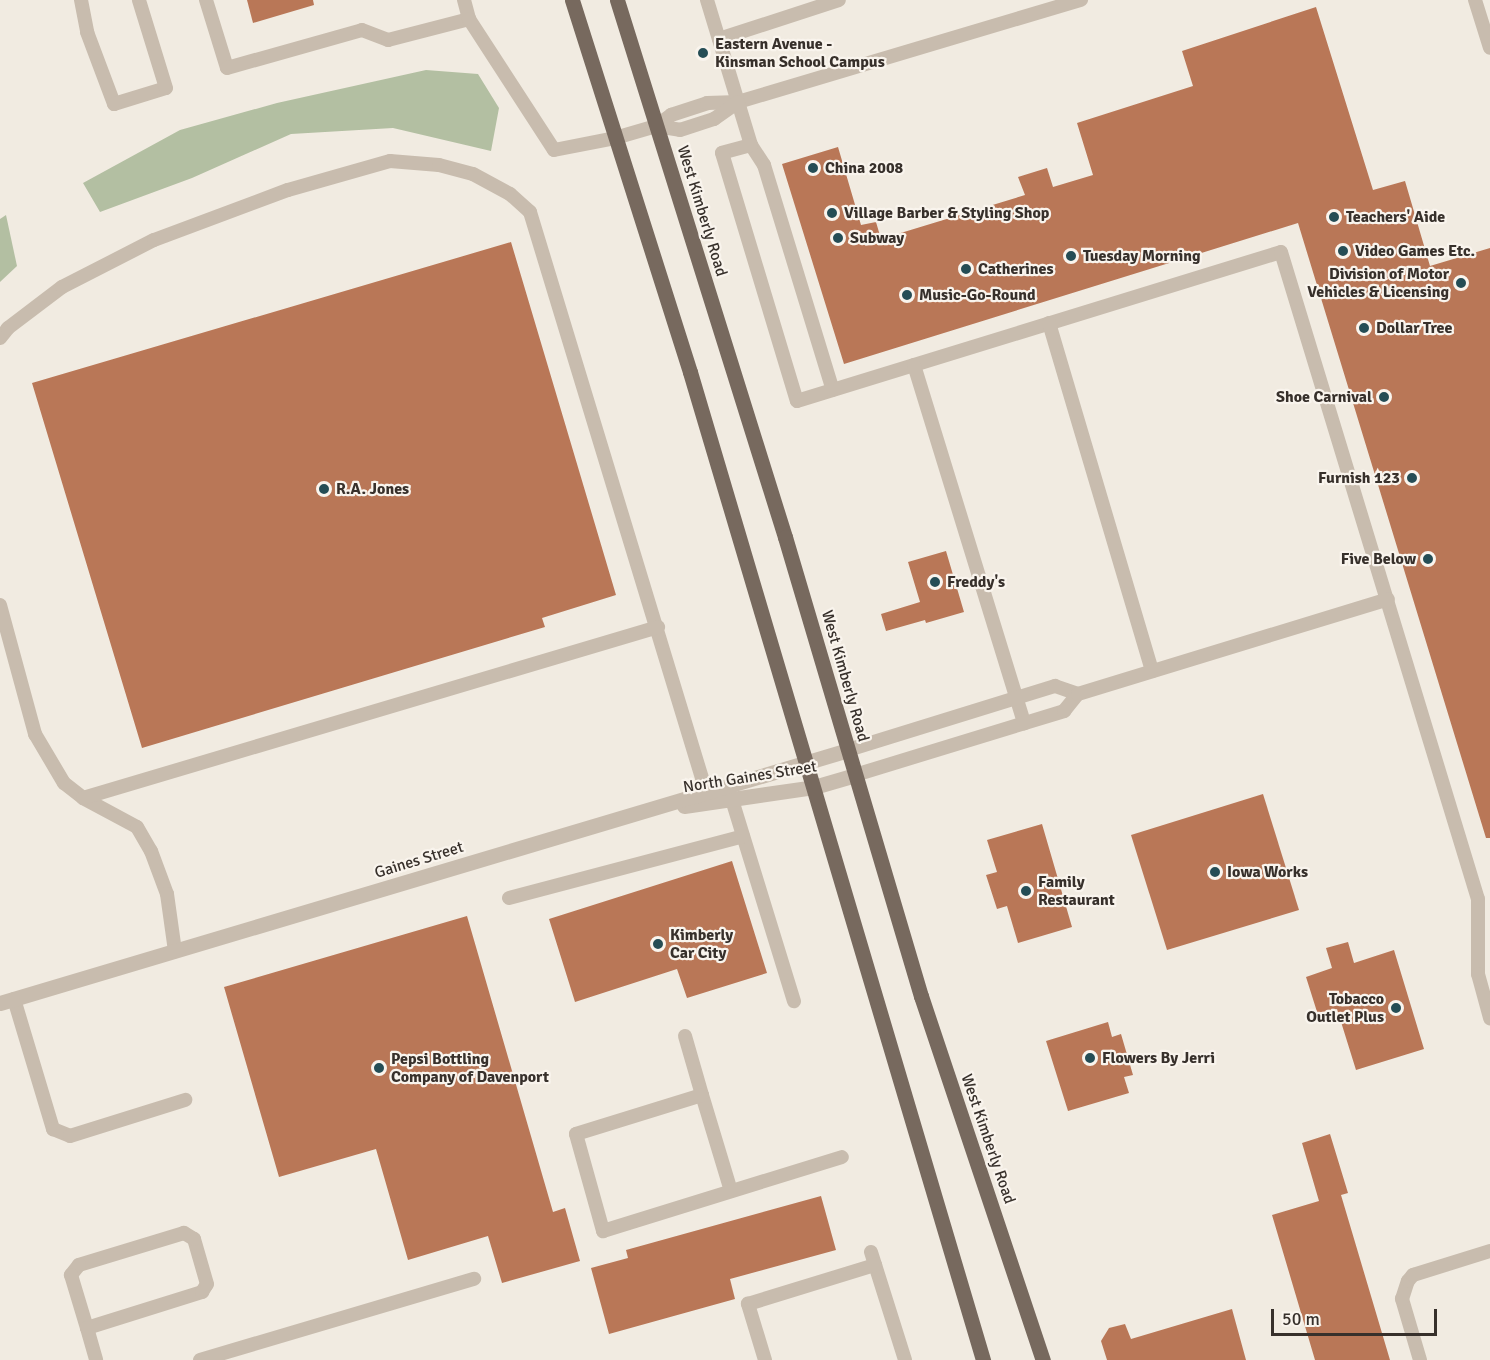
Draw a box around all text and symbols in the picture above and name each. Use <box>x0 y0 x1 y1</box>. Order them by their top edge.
place label: Eastern Avenue - Kinsman School Campus <box>715 34 885 72</box>
marker: Eastern Avenue - Kinsman School Campus <box>696 46 710 60</box>
street label: West Kimberly Road <box>673 143 731 279</box>
place label: China 2008 <box>825 158 903 178</box>
marker: China 2008 <box>806 161 820 175</box>
place label: Village Barber & Styling Shop <box>844 203 1049 223</box>
marker: Village Barber & Styling Shop <box>825 206 839 220</box>
place label: Teachers' Aide <box>1346 207 1445 227</box>
marker: Teachers' Aide <box>1327 210 1341 224</box>
place label: Subway <box>850 228 904 248</box>
marker: Subway <box>831 231 845 245</box>
place label: Video Games Etc. <box>1355 241 1475 261</box>
marker: Video Games Etc. <box>1336 244 1350 258</box>
place label: Tuesday Morning <box>1083 246 1201 266</box>
marker: Tuesday Morning <box>1064 249 1078 263</box>
place label: Catherines <box>978 259 1054 279</box>
marker: Catherines <box>959 262 973 276</box>
place label: Division of Motor Vehicles & Licensing <box>1307 264 1449 302</box>
marker: Division of Motor Vehicles & Licensing <box>1454 276 1468 290</box>
place label: Music-Go-Round <box>919 285 1036 305</box>
marker: Music-Go-Round <box>900 288 914 302</box>
place label: Dollar Tree <box>1376 318 1452 338</box>
marker: Dollar Tree <box>1357 321 1371 335</box>
place label: Shoe Carnival <box>1276 387 1372 407</box>
marker: Shoe Carnival <box>1377 390 1391 404</box>
place label: Furnish 123 <box>1318 468 1400 488</box>
marker: Furnish 123 <box>1405 471 1419 485</box>
place label: R.A. Jones <box>336 479 409 499</box>
marker: R.A. Jones <box>317 482 331 496</box>
place label: Five Below <box>1341 549 1416 569</box>
marker: Five Below <box>1421 552 1435 566</box>
place label: Freddy's <box>947 572 1005 592</box>
marker: Freddy's <box>928 575 942 589</box>
street label: West Kimberly Road <box>817 608 873 744</box>
street label: North Gaines Street <box>682 757 818 797</box>
street label: Gaines Street <box>372 837 466 883</box>
place label: Iowa Works <box>1227 862 1308 882</box>
marker: Iowa Works <box>1208 865 1222 879</box>
place label: Family Restaurant <box>1038 872 1115 910</box>
marker: Family Restaurant <box>1019 884 1033 898</box>
place label: Kimberly Car City <box>670 925 733 963</box>
marker: Kimberly Car City <box>651 937 665 951</box>
place label: Tobacco Outlet Plus <box>1306 989 1384 1027</box>
marker: Tobacco Outlet Plus <box>1389 1001 1403 1015</box>
place label: Flowers By Jerri <box>1102 1048 1215 1068</box>
place label: Pepsi Bottling Company of Davenport <box>391 1049 549 1087</box>
marker: Flowers By Jerri <box>1083 1051 1097 1065</box>
marker: Pepsi Bottling Company of Davenport <box>372 1061 386 1075</box>
street label: West Kimberly Road <box>957 1072 1019 1206</box>
scale bar <box>1274 1297 1440 1335</box>
text: 50 m <box>1282 1308 1320 1330</box>

